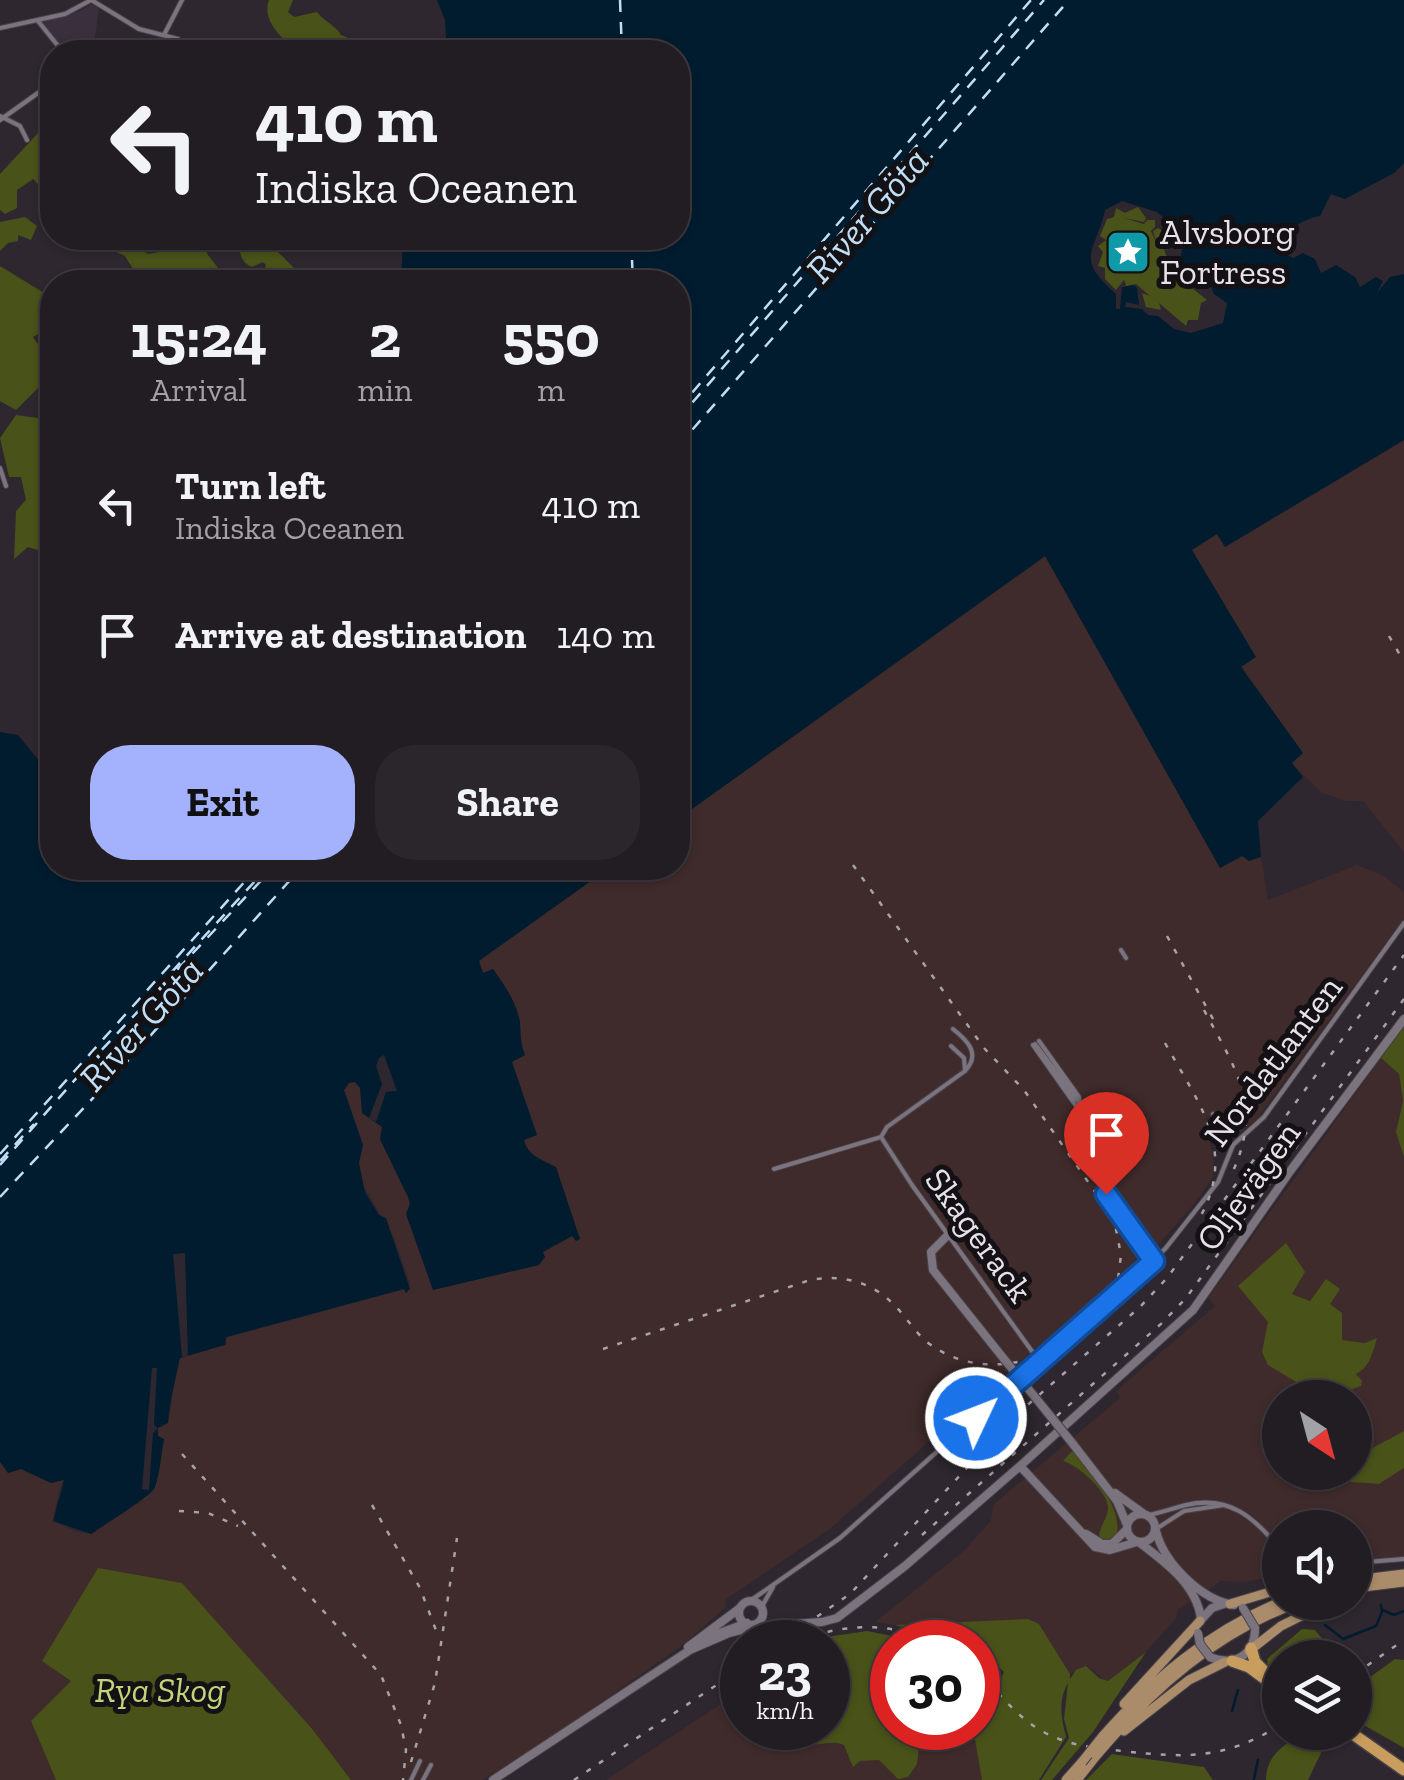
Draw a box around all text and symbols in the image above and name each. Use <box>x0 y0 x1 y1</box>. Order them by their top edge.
text: 410 m <box>255 76 438 160</box>
icon: left <box>90 80 220 210</box>
water label: River Göta <box>796 138 938 292</box>
text: Indiska Oceanen <box>255 161 577 215</box>
place label: Alvsborg Fortress <box>1160 211 1295 293</box>
place icon: Alvsborg Fortress <box>1105 229 1151 275</box>
text: 15:24 <box>130 300 267 372</box>
text: 2 <box>369 300 401 372</box>
text: 550 <box>503 300 600 372</box>
text: Arrival <box>150 371 247 409</box>
text: min <box>357 371 412 409</box>
text: m <box>537 371 565 409</box>
text: Turn left <box>175 463 326 509</box>
icon: left <box>90 478 145 533</box>
text: 410 m <box>542 482 640 528</box>
text: Indiska Oceanen <box>175 509 404 547</box>
icon: arrive <box>90 608 145 663</box>
text: Arrive at destination <box>175 612 526 658</box>
text: 140 m <box>556 612 655 658</box>
button: Exit <box>90 745 355 860</box>
button: Share <box>375 745 640 860</box>
water label: River Göta <box>69 948 213 1100</box>
street label: Nordatlanten <box>1195 967 1351 1155</box>
pin <box>1064 1092 1149 1195</box>
icon: arrive <box>1079 1107 1134 1162</box>
street label: Oljevägen <box>1187 1113 1309 1259</box>
street label: Skagerack <box>916 1160 1042 1310</box>
position arrow <box>924 1366 1028 1470</box>
north arrow <box>1262 1380 1372 1490</box>
map controls <box>1262 1380 1372 1750</box>
button: sound <box>1262 1510 1372 1620</box>
speed limit sign: 30 <box>870 1620 1000 1750</box>
button: layers <box>1262 1640 1372 1750</box>
text: 23 <box>758 1643 812 1703</box>
park label: Rya Skog <box>95 1669 226 1711</box>
text: km/h <box>756 1695 814 1725</box>

